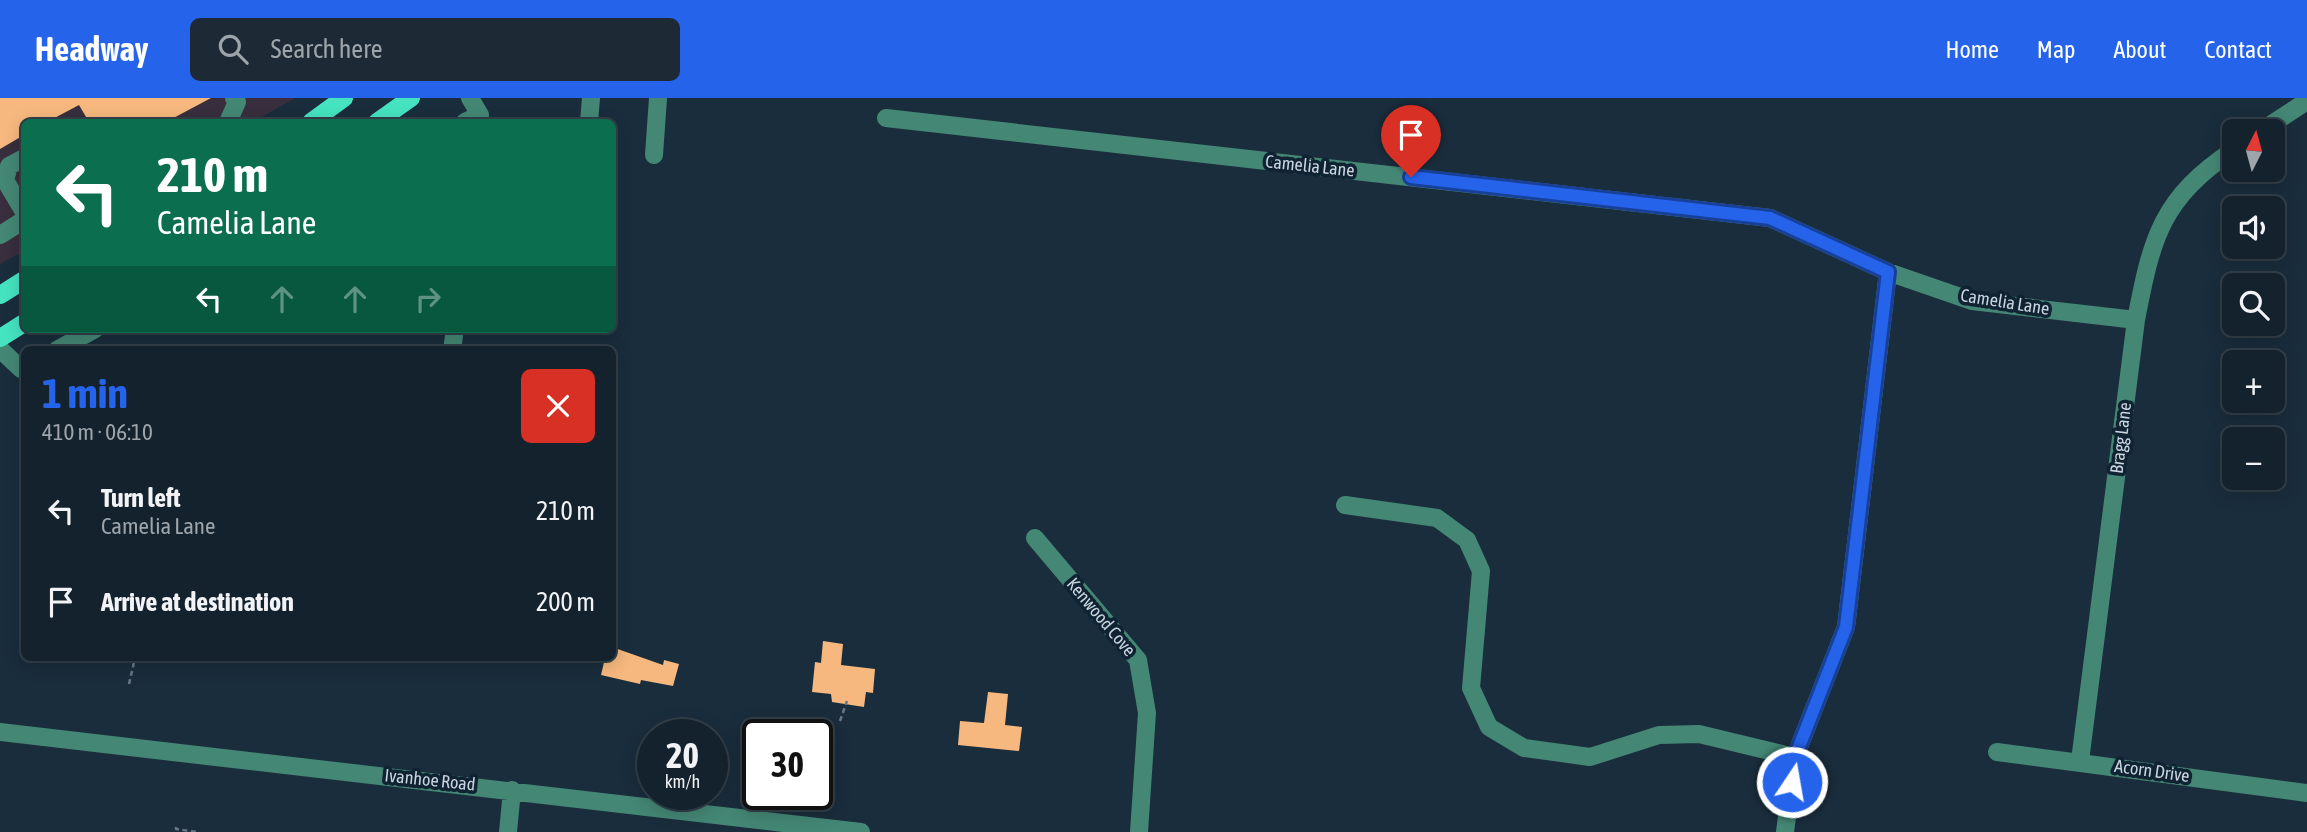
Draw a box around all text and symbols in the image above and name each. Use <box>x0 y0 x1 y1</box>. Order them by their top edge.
search box <box>190 18 680 81</box>
text: Headway <box>35 30 148 68</box>
icon: search <box>214 30 252 68</box>
text: Search here <box>270 34 383 64</box>
text: Home <box>1945 36 1999 63</box>
text: Map <box>2037 36 2075 63</box>
text: About <box>2113 36 2166 63</box>
text: Contact <box>2204 36 2272 63</box>
pin <box>1381 105 1441 177</box>
icon: arrive <box>1392 116 1430 154</box>
north arrow <box>2222 119 2286 182</box>
map controls <box>2222 119 2285 490</box>
text: 210 m <box>157 146 268 202</box>
icon: left <box>42 147 133 238</box>
street label: Camelia Lane <box>1264 150 1356 181</box>
button: sound <box>2222 196 2285 259</box>
text: Camelia Lane <box>157 204 316 241</box>
button: search <box>2222 273 2285 336</box>
icon: left <box>190 280 228 318</box>
icon: ahead <box>263 280 301 318</box>
icon: ahead <box>336 280 374 318</box>
icon: right <box>409 280 447 318</box>
street label: Camelia Lane <box>1959 284 2051 319</box>
button: + <box>2222 350 2285 413</box>
text: 1 min <box>42 369 128 417</box>
button: close <box>521 369 595 443</box>
street label: Bragg Lane <box>2106 401 2135 475</box>
text: 410 m · 06:10 <box>42 419 153 445</box>
button: − <box>2222 427 2285 490</box>
text: Turn left <box>101 483 181 513</box>
icon: left <box>42 492 80 530</box>
text: 210 m <box>536 496 595 526</box>
text: Camelia Lane <box>101 513 215 539</box>
street label: Kenwood Cove <box>1063 573 1140 660</box>
icon: arrive <box>42 583 80 621</box>
text: Arrive at destination <box>101 587 294 617</box>
text: 200 m <box>536 587 595 617</box>
speed limit sign: 30 <box>742 719 833 810</box>
text: 20 <box>666 735 699 775</box>
position arrow <box>1755 745 1829 819</box>
street label: Acorn Drive <box>2113 755 2191 786</box>
street label: Ivanhoe Road <box>384 764 476 795</box>
text: km/h <box>665 771 700 792</box>

